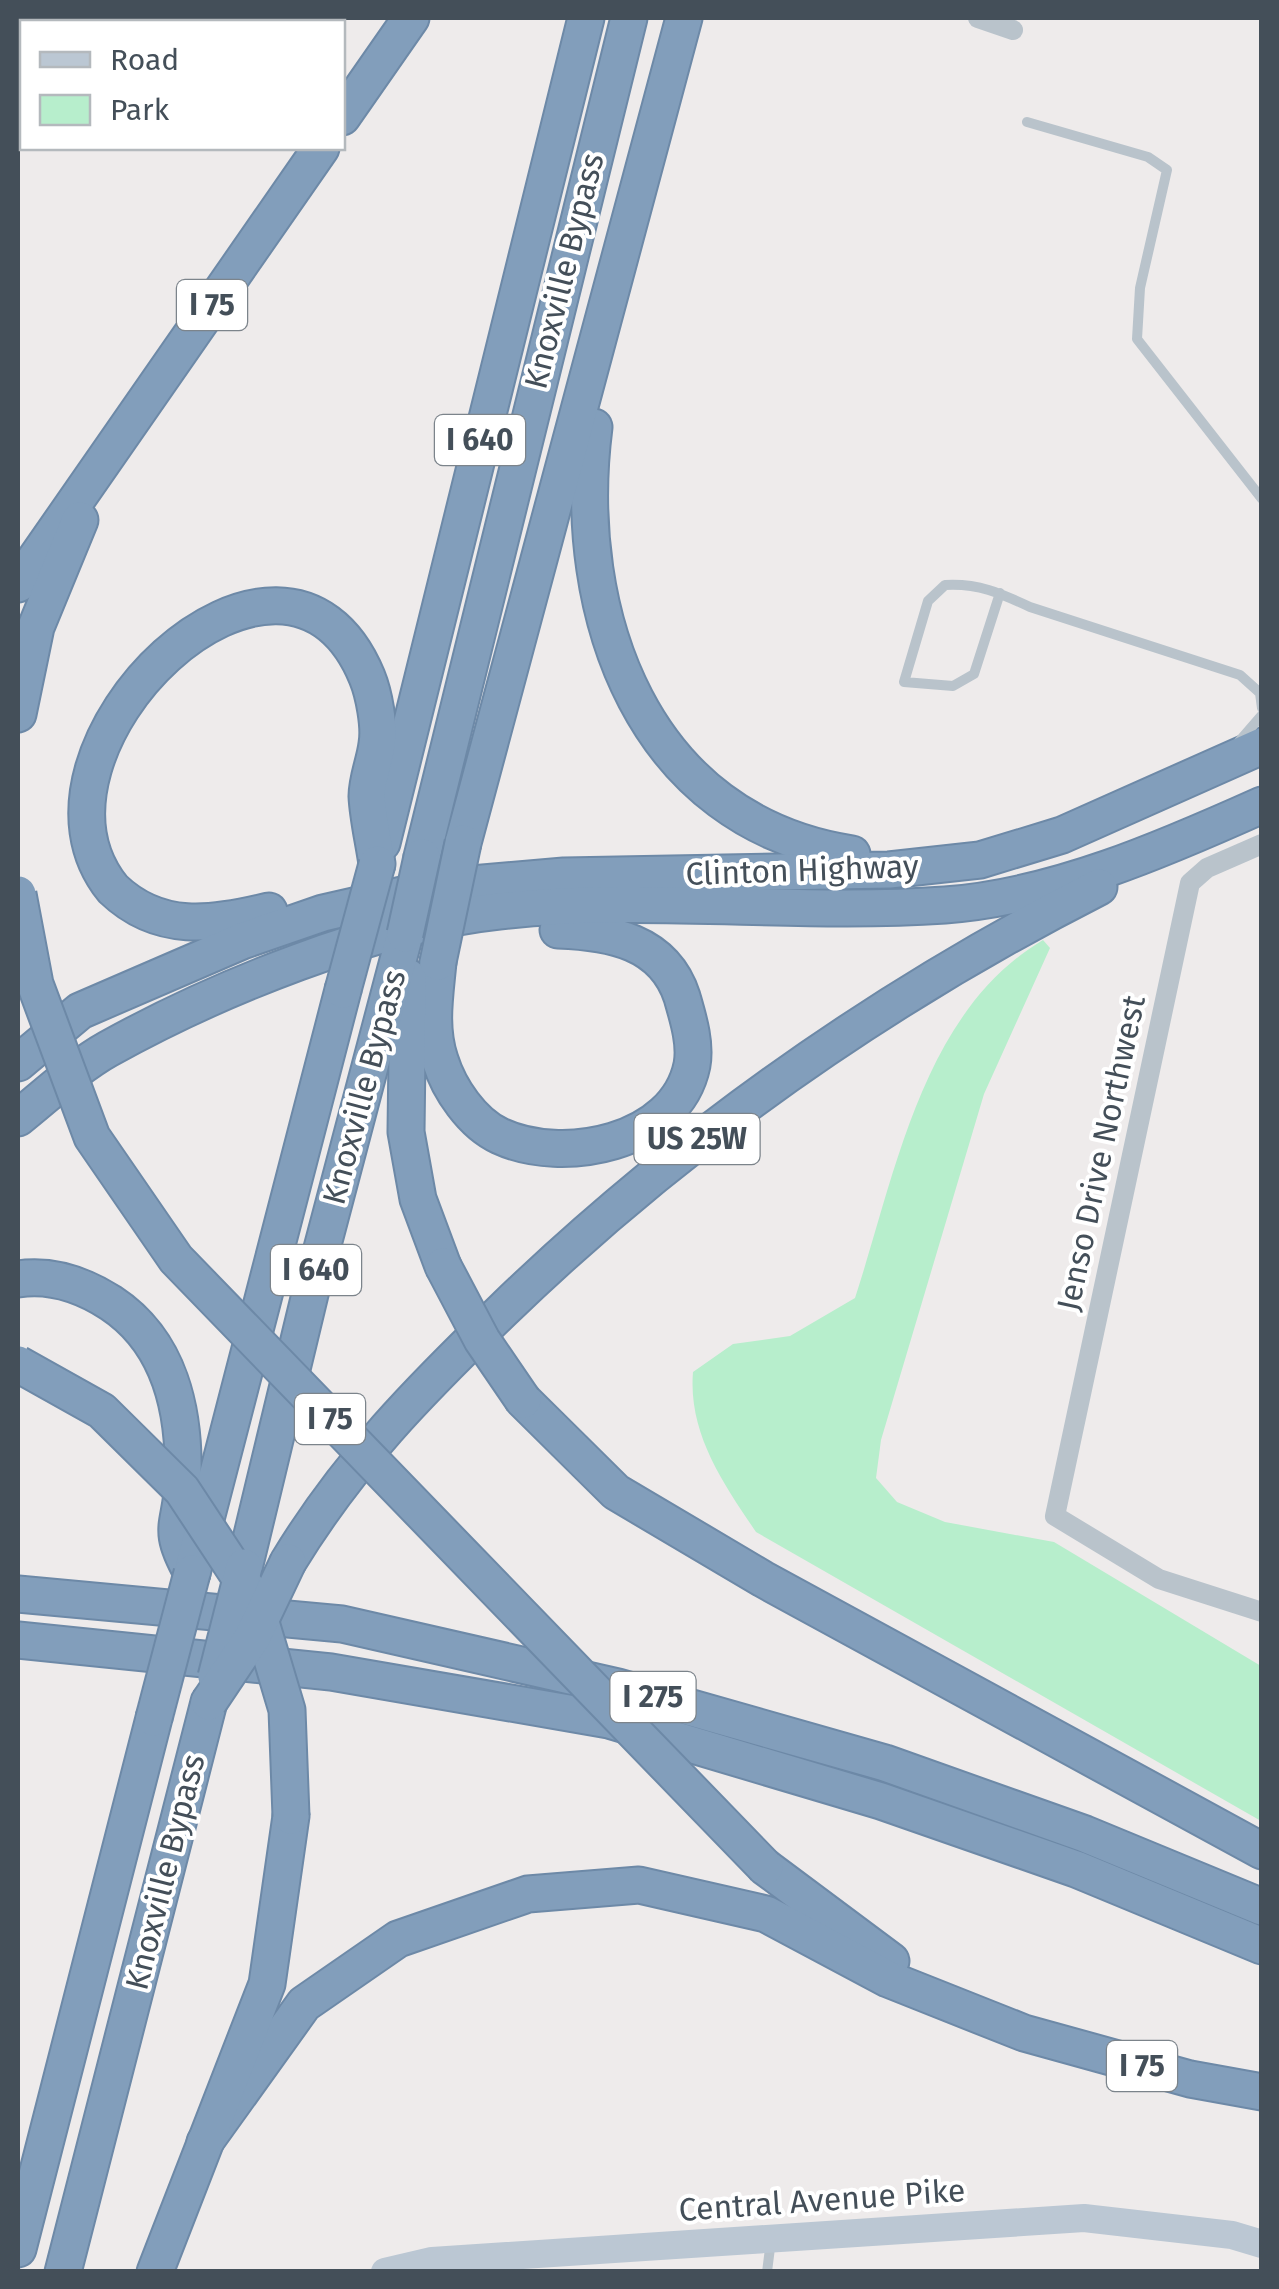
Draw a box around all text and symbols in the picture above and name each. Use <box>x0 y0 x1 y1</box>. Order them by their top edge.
legend <box>20 20 345 150</box>
text: Road <box>110 42 179 78</box>
text: Park <box>110 92 170 128</box>
street label: Knoxville Bypass <box>516 149 612 393</box>
road number: I 75 <box>177 280 247 330</box>
road number: I 640 <box>435 415 525 465</box>
street label: Clinton Highway <box>685 847 919 893</box>
street label: Knoxville Bypass <box>314 966 414 1208</box>
street label: Jenso Drive Northwest <box>1049 991 1153 1314</box>
road number: US 25W <box>634 1114 760 1164</box>
road number: I 640 <box>271 1245 361 1295</box>
road number: I 75 <box>295 1394 365 1444</box>
road number: I 275 <box>610 1672 696 1722</box>
street label: Knoxville Bypass <box>117 1750 213 1994</box>
road number: I 75 <box>1107 2041 1177 2091</box>
street label: Central Avenue Pike <box>678 2171 966 2229</box>

